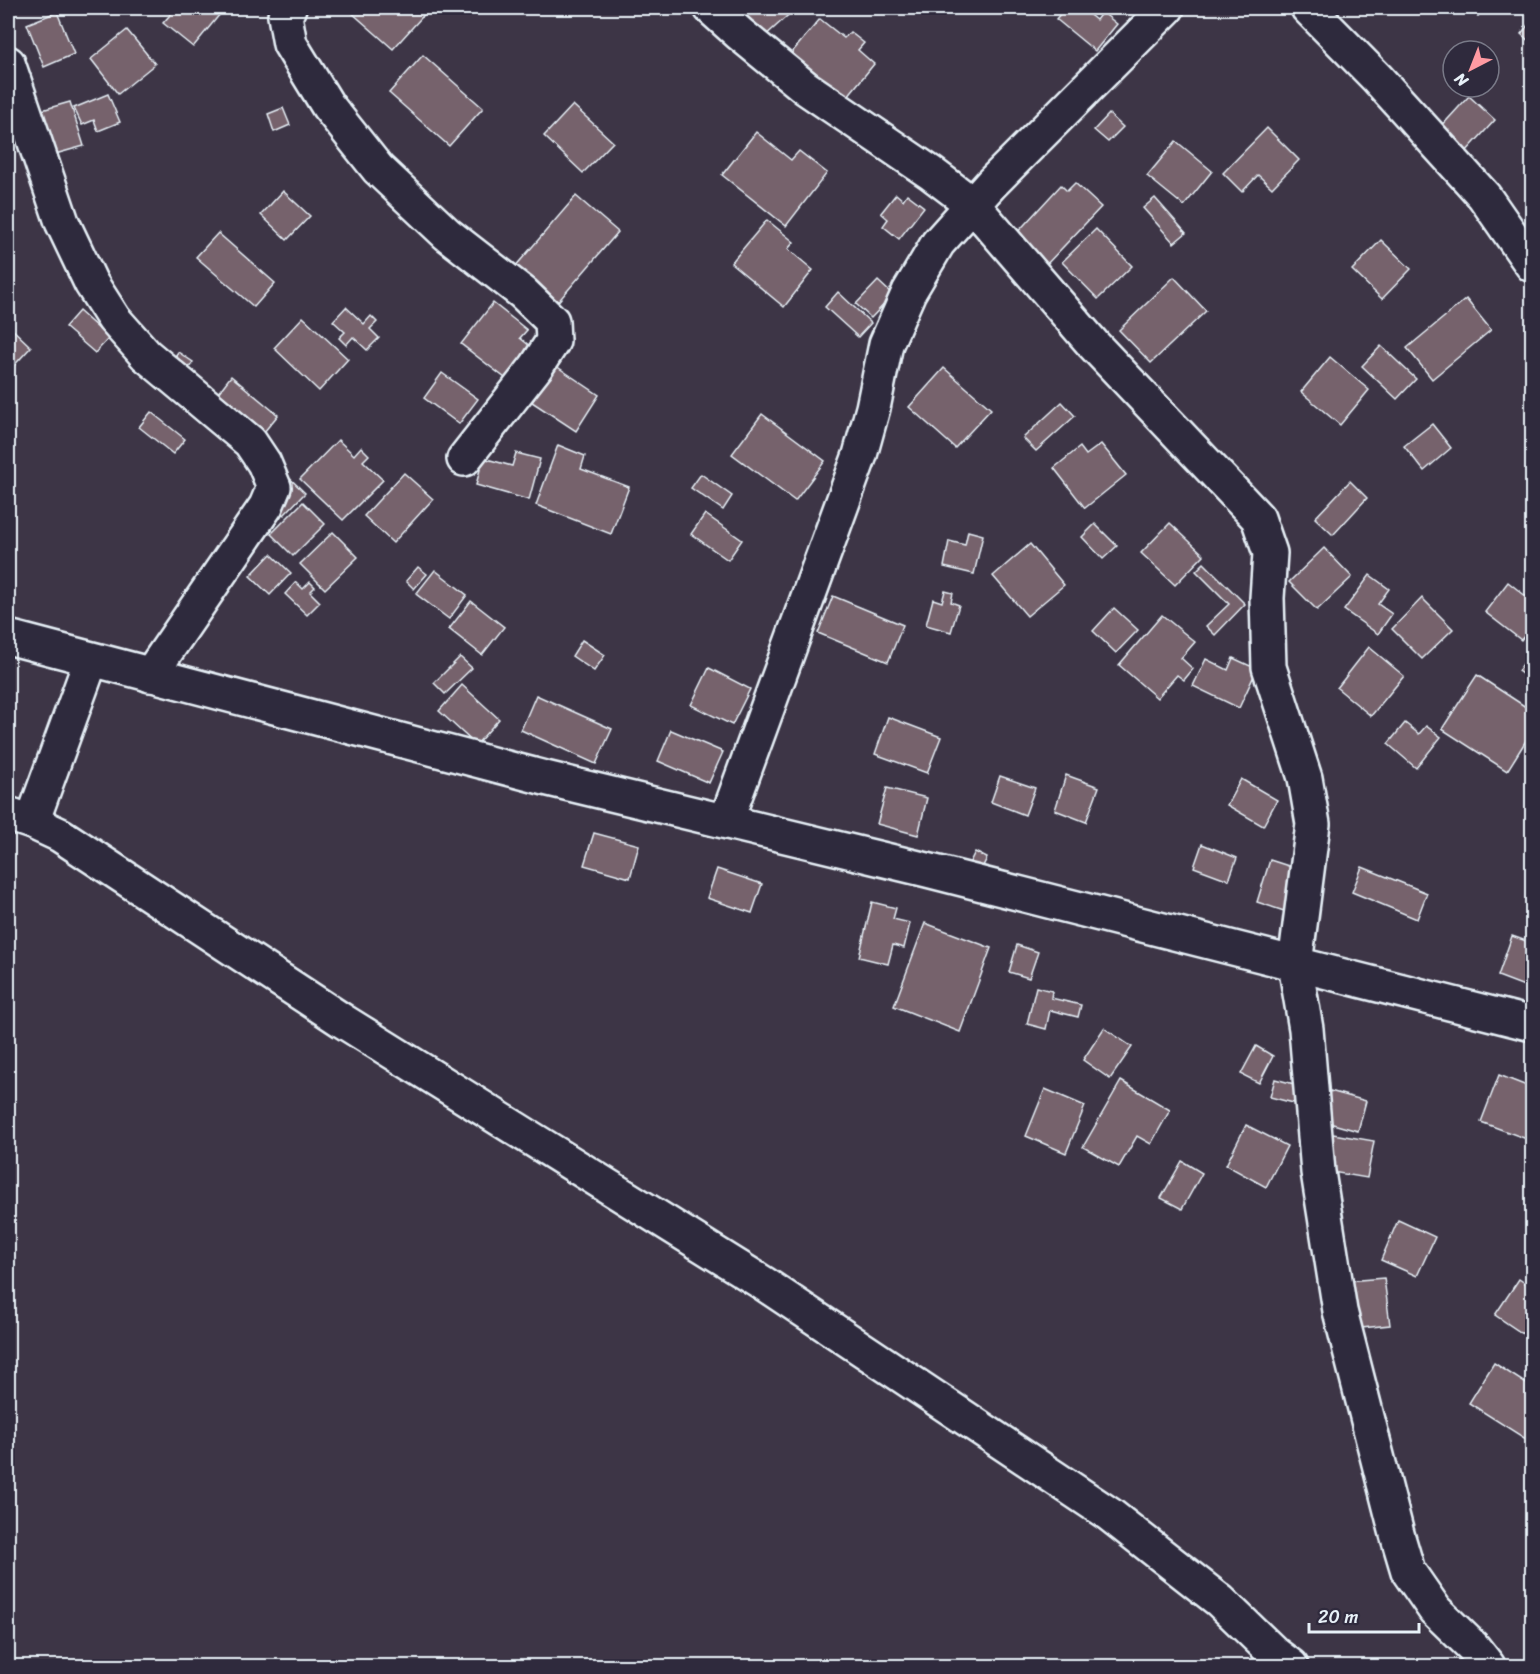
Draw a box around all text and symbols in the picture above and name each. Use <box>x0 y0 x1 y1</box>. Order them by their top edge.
north arrow <box>1441 39 1501 99</box>
text: N <box>1447 65 1476 95</box>
scale bar <box>1309 1596 1418 1634</box>
text: 20 m <box>1318 1601 1358 1633</box>

